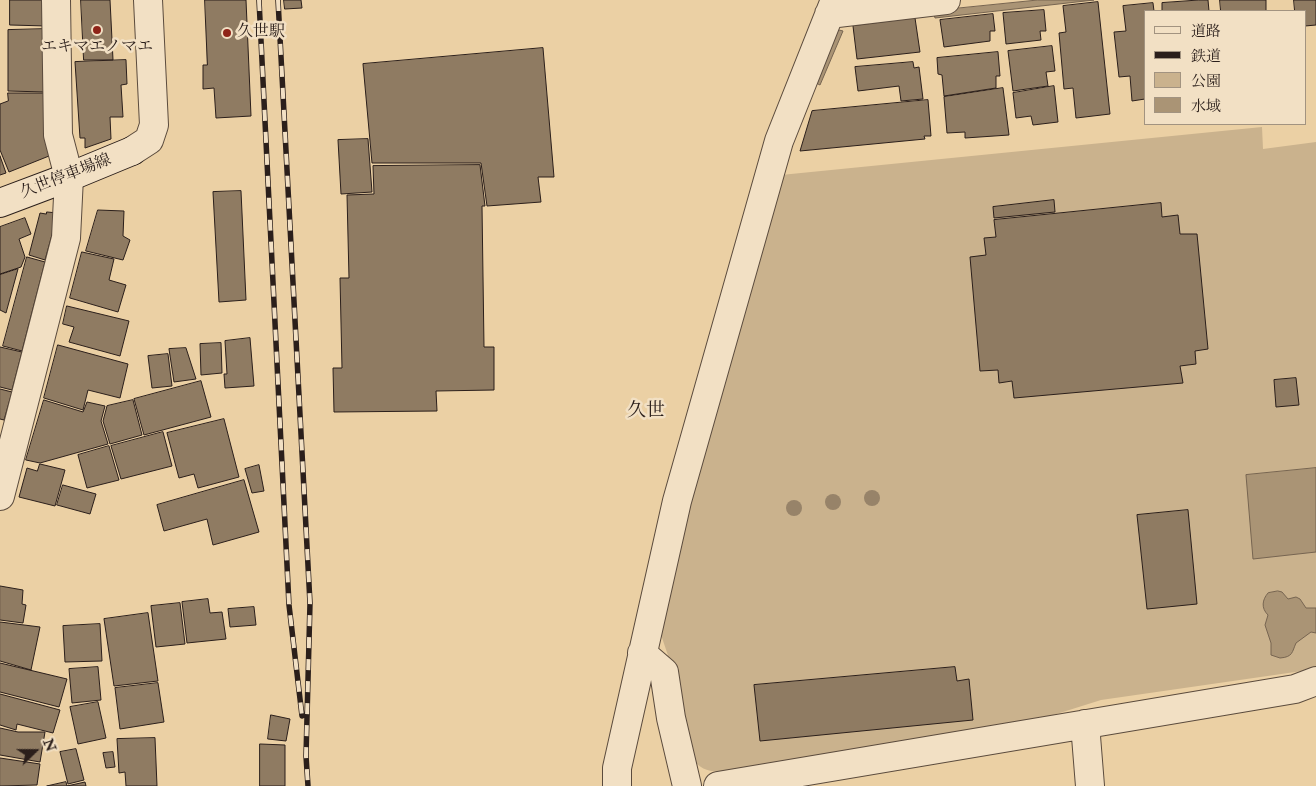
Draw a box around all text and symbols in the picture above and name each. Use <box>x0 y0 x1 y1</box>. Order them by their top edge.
legend <box>1144 10 1306 125</box>
text: 道路 <box>1191 22 1221 41</box>
place label: 久世駅 <box>237 23 285 43</box>
marker: エキマエノマエ <box>91 24 103 36</box>
marker: 久世駅 <box>221 27 233 39</box>
place label: エキマエノマエ <box>41 38 153 58</box>
text: 鉄道 <box>1191 47 1221 66</box>
text: 公園 <box>1191 72 1221 91</box>
text: 水域 <box>1191 97 1221 116</box>
street label: 久世停車場線 <box>18 151 114 203</box>
district label: 久世 <box>627 401 665 423</box>
north arrow <box>10 726 60 776</box>
text: N <box>39 736 60 754</box>

